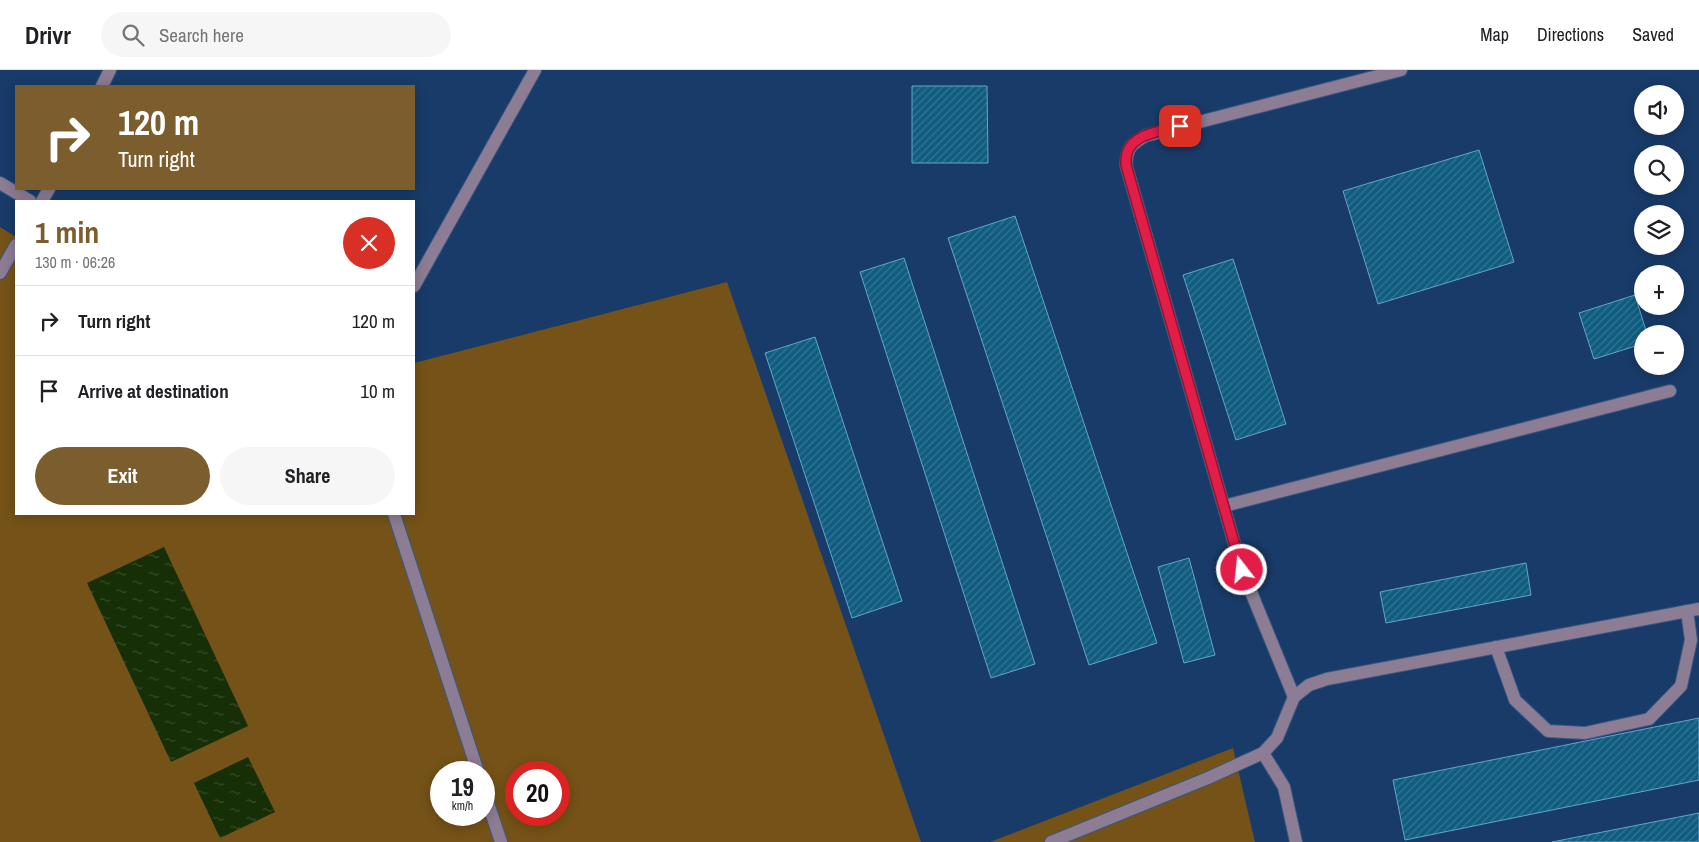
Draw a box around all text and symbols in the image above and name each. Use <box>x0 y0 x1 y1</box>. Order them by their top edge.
search box <box>101 12 451 57</box>
text: Drivr <box>25 19 71 51</box>
icon: search <box>119 21 147 49</box>
text: Search here <box>159 22 244 48</box>
text: Map <box>1480 22 1509 47</box>
text: Directions <box>1537 22 1604 47</box>
text: Saved <box>1632 22 1674 47</box>
map controls <box>1634 85 1684 375</box>
button: sound <box>1634 85 1684 135</box>
text: 120 m <box>118 99 199 146</box>
icon: right <box>35 105 100 170</box>
pin <box>1159 105 1201 147</box>
icon: arrive <box>1166 112 1194 140</box>
text: Turn right <box>118 144 195 174</box>
button: search <box>1634 145 1684 195</box>
button: layers <box>1634 205 1684 255</box>
text: 1 min <box>35 212 99 252</box>
button: close <box>343 217 395 269</box>
text: 130 m · 06:26 <box>35 251 115 273</box>
button: + <box>1634 265 1684 315</box>
icon: right <box>35 307 63 335</box>
text: Turn right <box>78 308 150 334</box>
text: 120 m <box>352 308 395 334</box>
button: − <box>1634 325 1684 375</box>
icon: arrive <box>35 377 63 405</box>
text: Arrive at destination <box>78 378 229 404</box>
text: 10 m <box>360 378 395 404</box>
button: Exit <box>35 447 210 505</box>
button: Share <box>220 447 395 505</box>
position arrow <box>1215 543 1267 595</box>
speed limit sign: 20 <box>505 761 570 826</box>
text: 19 <box>451 770 474 804</box>
text: km/h <box>452 798 473 814</box>

